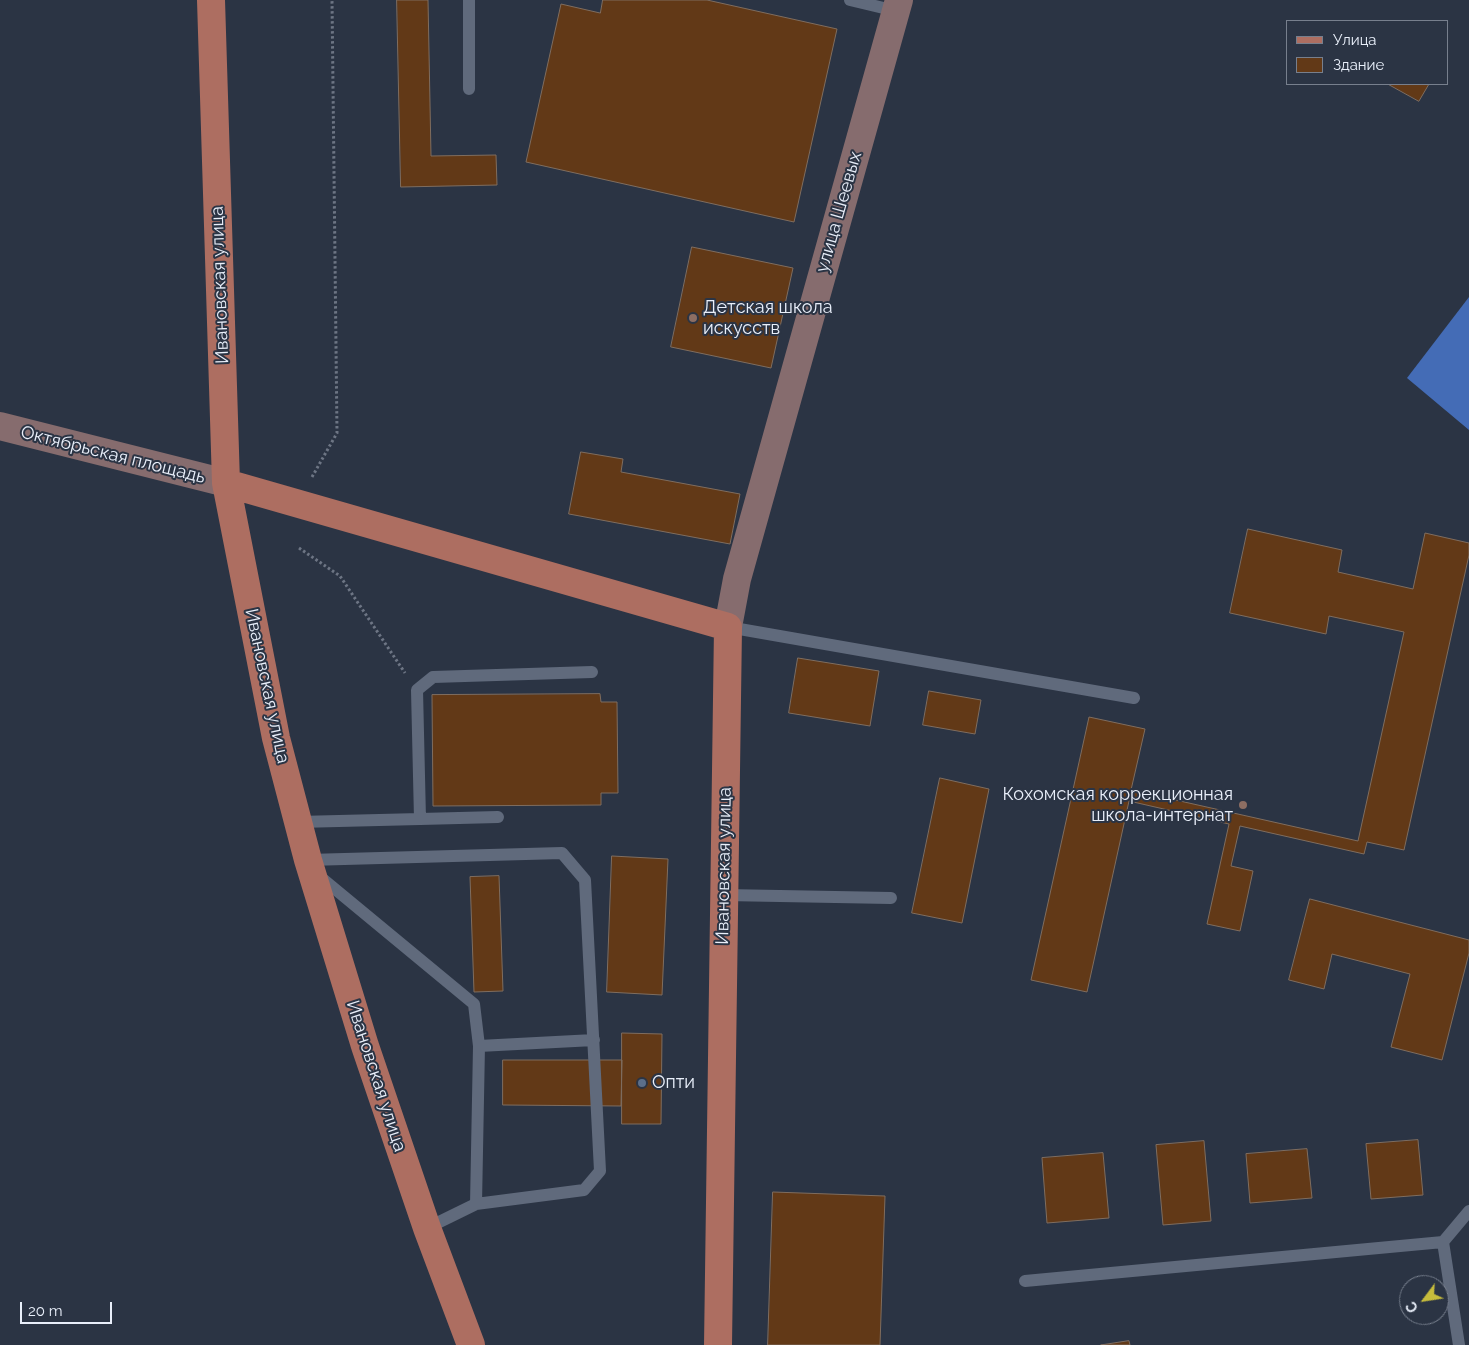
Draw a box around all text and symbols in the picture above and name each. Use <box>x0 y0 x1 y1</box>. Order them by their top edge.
legend <box>1286 20 1449 85</box>
text: Улица <box>1333 31 1377 49</box>
text: Здание <box>1333 56 1384 74</box>
street label: улица Шеевых <box>811 149 867 275</box>
street label: Ивановская улица <box>206 206 234 364</box>
place label: Детская школа искусств <box>703 297 833 340</box>
marker: Детская школа искусств <box>687 312 699 324</box>
street label: Октябрьская площадь <box>19 422 207 488</box>
street label: Ивановская улица <box>240 607 294 765</box>
place label: Кохомская коррекционная школа-интернат <box>1002 784 1233 826</box>
street label: Ивановская улица <box>712 787 736 945</box>
marker: Кохомская коррекционная школа-интернат <box>1237 799 1249 811</box>
street label: Ивановская улица <box>341 998 411 1154</box>
place label: Опти <box>652 1072 695 1094</box>
marker: Опти <box>636 1077 648 1089</box>
north arrow <box>1399 1275 1449 1325</box>
scale bar <box>22 1292 115 1324</box>
text: С <box>1403 1299 1421 1315</box>
text: 20 m <box>28 1302 63 1320</box>

